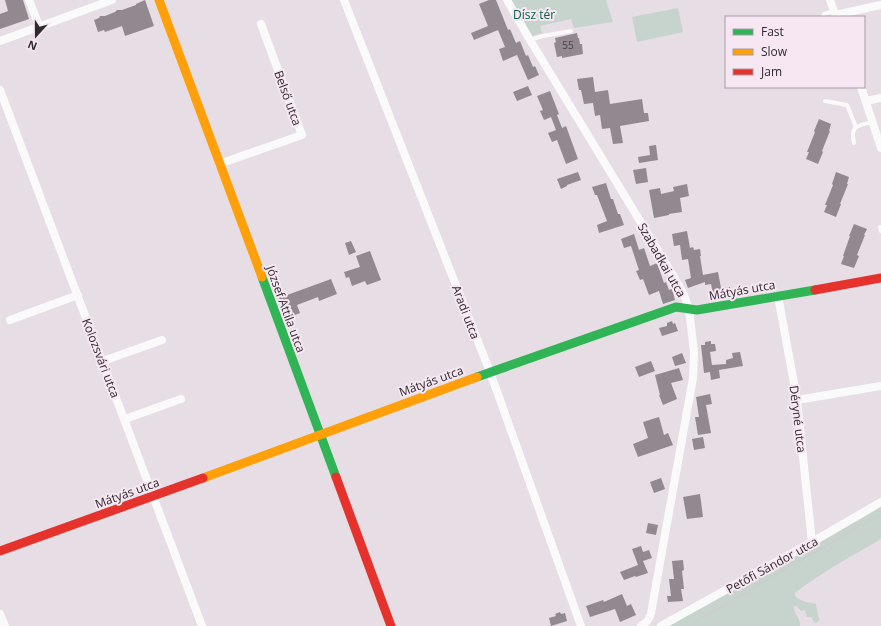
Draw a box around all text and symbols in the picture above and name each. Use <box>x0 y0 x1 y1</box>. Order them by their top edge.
park label: Dísz tér <box>513 6 555 23</box>
north arrow <box>16 16 56 56</box>
legend <box>725 16 865 88</box>
text: Fast <box>761 23 784 40</box>
text: N <box>25 37 39 54</box>
house number: 55 <box>562 38 574 52</box>
text: Slow <box>761 43 788 60</box>
text: Jam <box>760 63 782 80</box>
street label: Belső utca <box>270 68 306 128</box>
street label: Szabadkai utca <box>634 220 690 300</box>
street label: József Attila utca <box>262 262 310 355</box>
street label: Mátyás utca <box>707 276 777 304</box>
street label: Aradi utca <box>448 282 484 342</box>
street label: Kolozsvári utca <box>78 316 124 400</box>
street label: Mátyás utca <box>396 362 466 400</box>
street label: Déryné utca <box>785 384 811 454</box>
street label: Mátyás utca <box>92 474 162 512</box>
street label: Petőfi Sándor utca <box>723 533 821 597</box>

